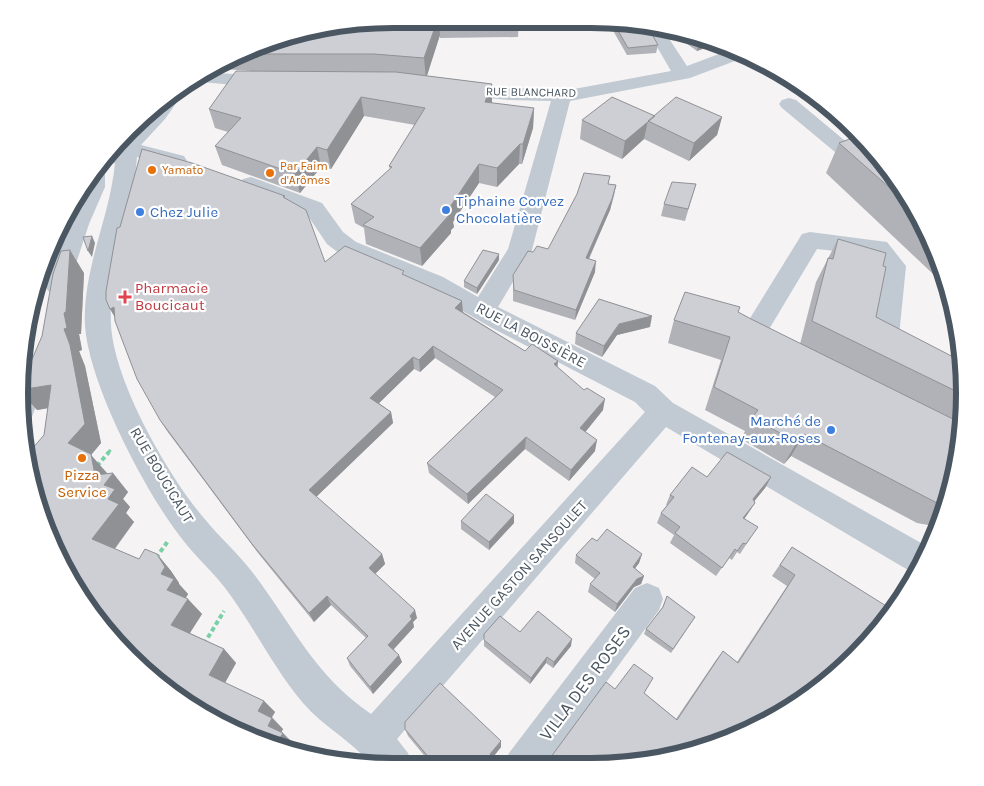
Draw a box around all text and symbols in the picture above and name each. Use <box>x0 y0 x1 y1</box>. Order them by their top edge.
street label: RUE BLANCHARD <box>486 84 576 100</box>
place label: Par Faim d'Arômes <box>280 159 330 187</box>
place label: Yamato <box>162 163 203 177</box>
marker: Yamato <box>146 164 158 176</box>
marker: Par Faim d'Arômes <box>264 167 276 179</box>
place label: Tiphaine Corvez Chocolatière <box>456 192 564 227</box>
place label: Chez Julie <box>150 203 218 221</box>
marker: Tiphaine Corvez Chocolatière <box>440 204 452 216</box>
marker: Chez Julie <box>134 206 146 218</box>
place label: Pharmacie Boucicaut <box>135 279 208 314</box>
marker: Pharmacie Boucicaut <box>119 291 131 303</box>
street label: RUE LA BOISSIÈRE <box>473 298 589 372</box>
place label: Marché de Fontenay-aux-Roses <box>682 412 821 447</box>
street label: RUE BOUCICAUT <box>126 424 198 526</box>
marker: Marché de Fontenay-aux-Roses <box>825 424 837 436</box>
marker: Pizza Service <box>76 452 88 464</box>
place label: Pizza Service <box>57 466 107 501</box>
street label: AVENUE GASTON SANSOULET <box>447 496 591 653</box>
street label: VILLA DES ROSES <box>535 621 635 745</box>

